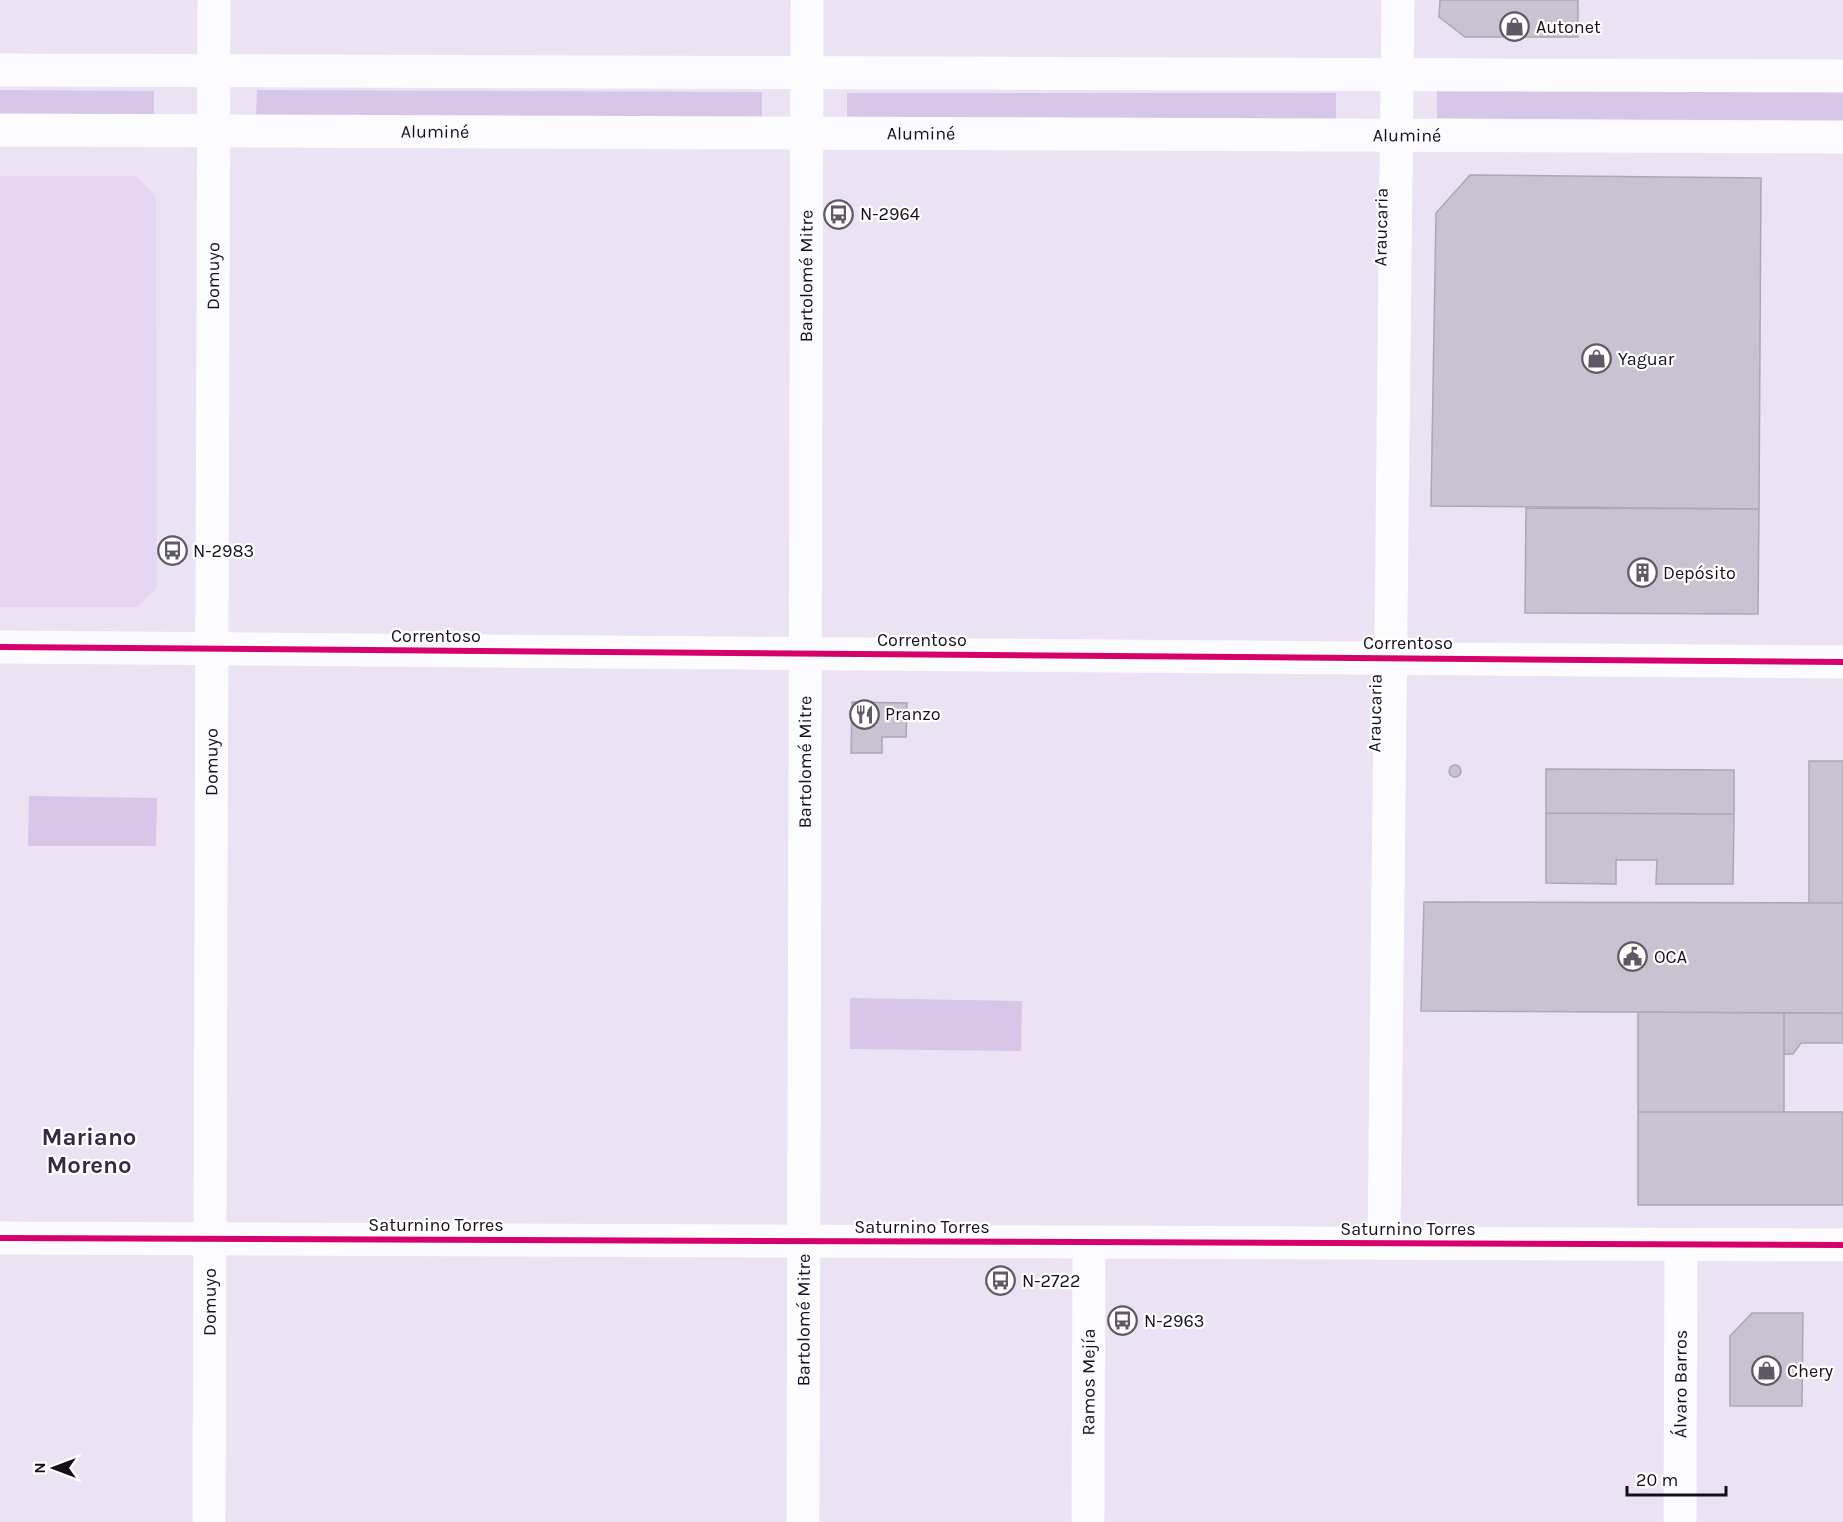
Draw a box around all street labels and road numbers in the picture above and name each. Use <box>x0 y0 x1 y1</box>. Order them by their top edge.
street label: Aluminé <box>401 121 469 143</box>
street label: Aluminé <box>887 122 955 145</box>
street label: Aluminé <box>1373 124 1441 146</box>
street label: Araucaria <box>1369 187 1393 267</box>
street label: Bartolomé Mitre <box>795 210 817 342</box>
street label: Domuyo <box>202 242 224 310</box>
street label: Correntoso <box>391 625 481 647</box>
street label: Correntoso <box>877 629 967 651</box>
street label: Correntoso <box>1363 632 1453 654</box>
street label: Araucaria <box>1363 673 1387 753</box>
street label: Bartolomé Mitre <box>794 696 816 828</box>
street label: Domuyo <box>200 728 223 796</box>
street label: Saturnino Torres <box>368 1214 504 1236</box>
street label: Saturnino Torres <box>854 1216 990 1238</box>
street label: Saturnino Torres <box>1340 1218 1476 1240</box>
street label: Bartolomé Mitre <box>792 1254 815 1386</box>
street label: Domuyo <box>199 1268 221 1336</box>
street label: Ramos Mejía <box>1077 1329 1100 1435</box>
street label: Álvaro Barros <box>1668 1330 1692 1438</box>

